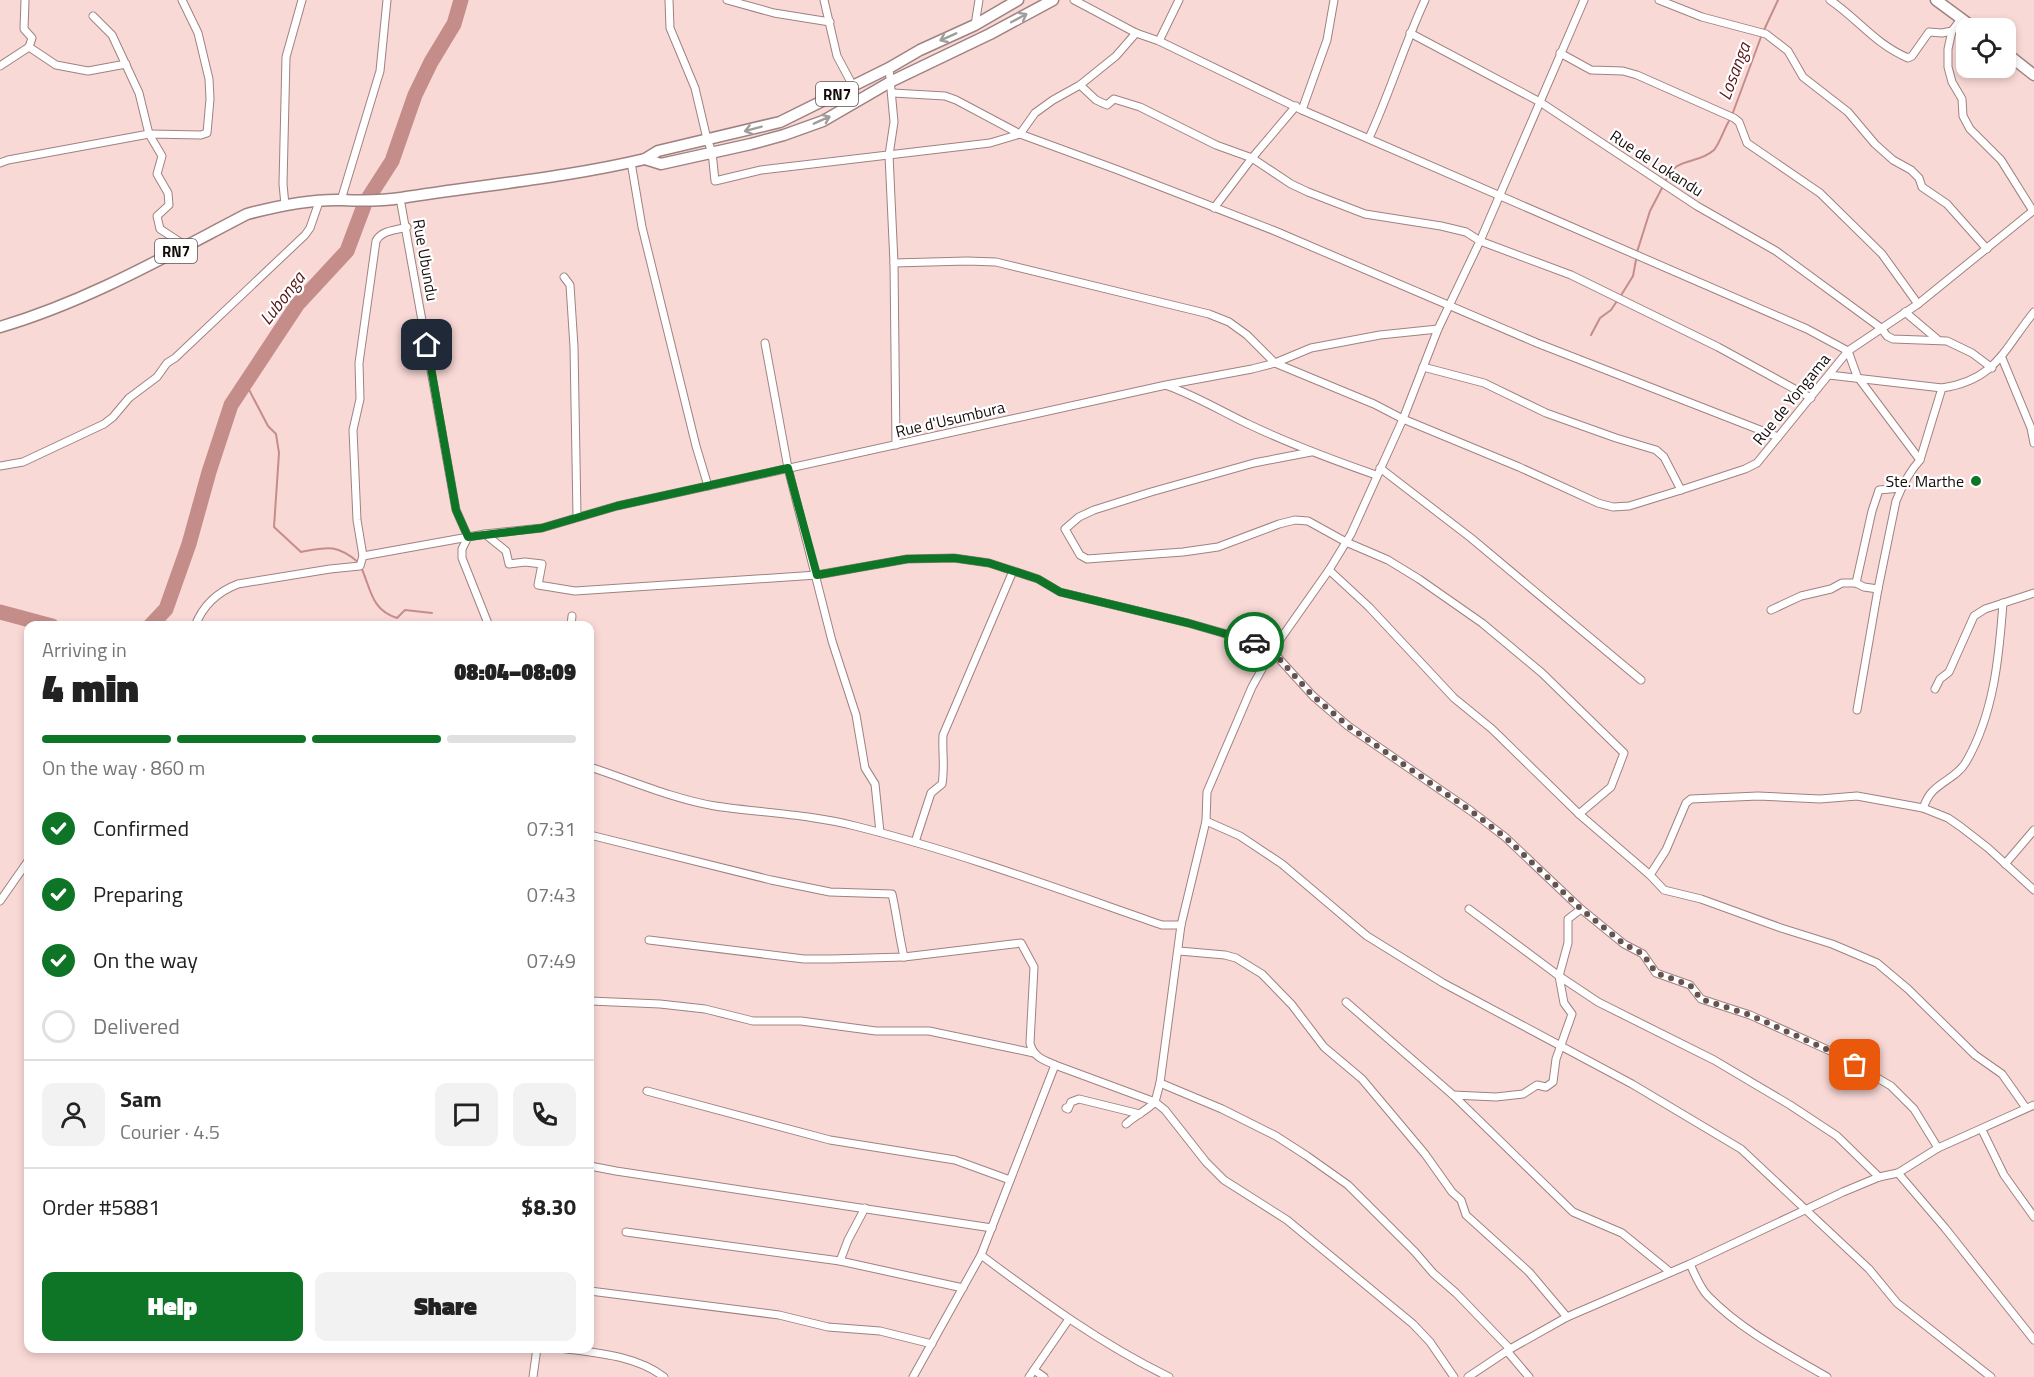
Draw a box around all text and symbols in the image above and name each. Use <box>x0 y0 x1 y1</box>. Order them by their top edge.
one-way arrow <box>1010 12 1028 23</box>
map controls <box>1956 18 2016 78</box>
button: locate <box>1956 18 2016 78</box>
one-way arrow <box>939 32 957 43</box>
water label: Losanga <box>1711 37 1758 104</box>
road number: RN7 <box>816 82 858 106</box>
one-way arrow <box>813 114 831 126</box>
one-way arrow <box>744 124 763 135</box>
street label: Rue de Lokandu <box>1606 124 1708 202</box>
street label: Rue Ubundu <box>407 217 445 303</box>
road number: RN7 <box>155 239 197 263</box>
water label: Lubonga <box>253 265 312 330</box>
pin <box>401 319 452 370</box>
icon: home <box>410 328 443 361</box>
street label: Rue de Yongama <box>1746 348 1836 450</box>
street label: Rue d'Usumbura <box>893 395 1007 443</box>
place label: Ste. Marthe <box>1886 469 1964 493</box>
marker: Ste. Marthe <box>1969 474 1983 488</box>
courier <box>1224 612 1284 672</box>
icon: car <box>1238 626 1271 659</box>
text: Arriving in <box>42 634 127 665</box>
text: 08:04–08:09 <box>454 655 576 689</box>
text: 4 min <box>42 658 139 717</box>
text: On the way · 860 m <box>42 752 205 783</box>
text: Confirmed <box>93 811 189 845</box>
icon: check <box>42 812 75 845</box>
text: 07:31 <box>527 813 576 844</box>
text: Preparing <box>93 877 183 911</box>
icon: check <box>42 878 75 911</box>
text: 07:43 <box>527 879 576 910</box>
text: On the way <box>93 943 198 977</box>
icon: check <box>42 944 75 977</box>
text: 07:49 <box>527 945 576 976</box>
text: Delivered <box>93 1009 180 1043</box>
pin <box>1829 1039 1880 1090</box>
icon: bag <box>1838 1048 1871 1081</box>
text: Sam <box>120 1082 162 1116</box>
button: person <box>42 1083 105 1146</box>
button: chat <box>435 1083 498 1146</box>
button: phone <box>513 1083 576 1146</box>
text: Courier · 4.5 <box>120 1116 220 1147</box>
text: Order #5881 <box>42 1190 161 1224</box>
text: $8.30 <box>521 1190 576 1224</box>
button: Help <box>42 1272 303 1341</box>
button: Share <box>315 1272 576 1341</box>

